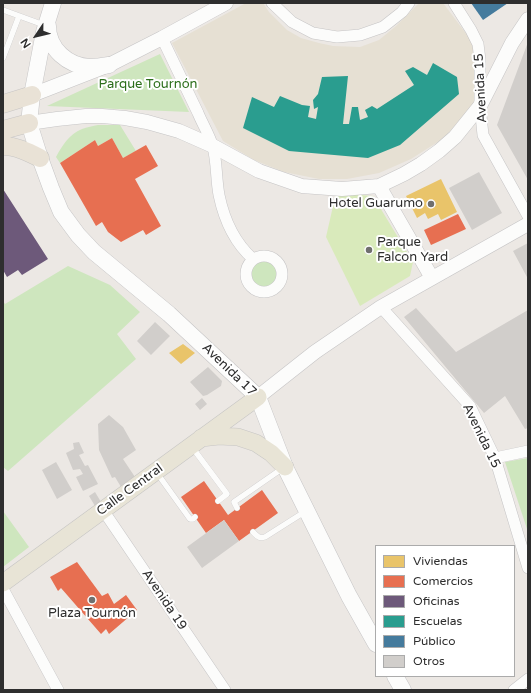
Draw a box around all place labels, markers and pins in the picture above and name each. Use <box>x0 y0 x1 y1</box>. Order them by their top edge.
place label: Hotel Guarumo <box>329 196 423 212</box>
marker: Hotel Guarumo <box>426 199 436 209</box>
place label: Parque Falcon Yard <box>377 235 448 266</box>
marker: Parque Falcon Yard <box>364 245 374 255</box>
marker: Plaza Tournón <box>87 595 97 605</box>
place label: Plaza Tournón <box>48 606 136 622</box>

